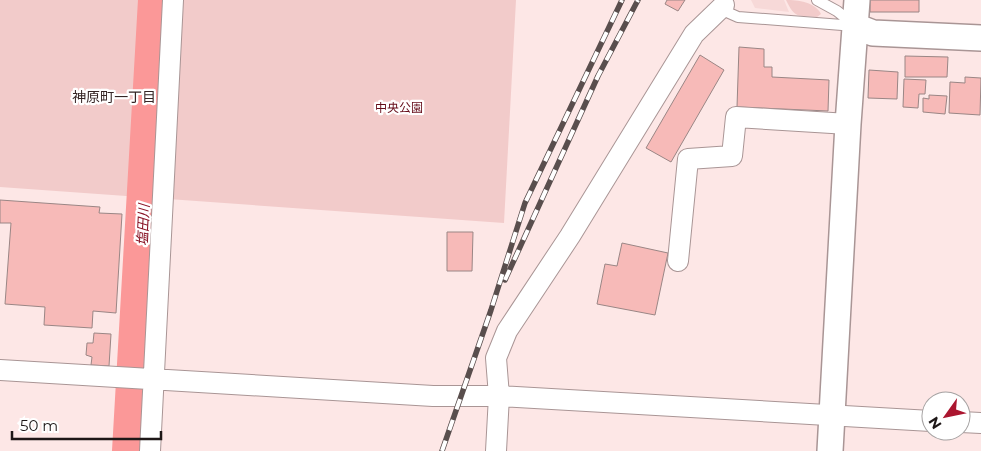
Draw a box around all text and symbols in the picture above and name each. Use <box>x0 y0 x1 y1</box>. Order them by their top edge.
district label: 神原町一丁目 <box>72 88 156 106</box>
park label: 中央公園 <box>375 100 423 115</box>
water label: 塩田川 <box>133 202 153 246</box>
north arrow <box>921 391 971 441</box>
scale bar <box>12 408 161 440</box>
text: N <box>924 413 946 433</box>
text: 50 m <box>20 416 58 435</box>

